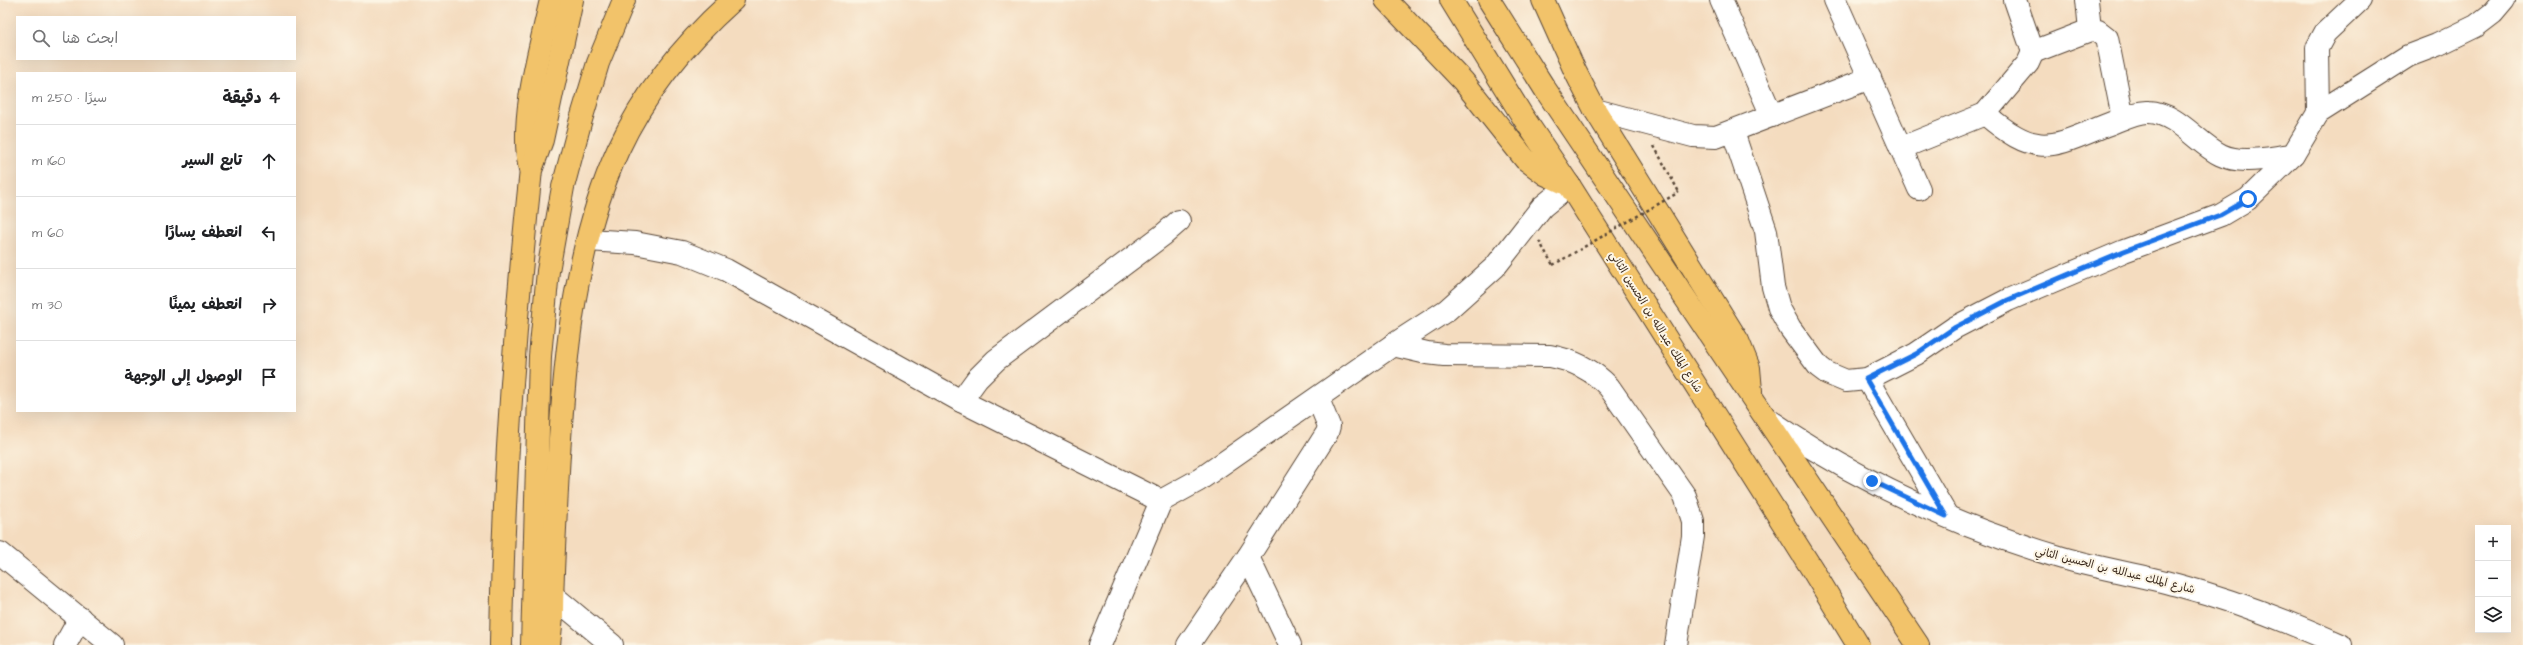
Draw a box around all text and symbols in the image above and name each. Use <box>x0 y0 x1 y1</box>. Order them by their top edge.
search box <box>16 16 296 60</box>
icon: search <box>30 27 52 49</box>
text: ابحث هنا <box>62 28 118 49</box>
text: 4 دقيقة <box>222 86 280 110</box>
text: سيرًا · 250 m <box>32 89 107 107</box>
text: تابع السير <box>183 150 242 171</box>
icon: ahead <box>258 150 280 172</box>
text: 160 m <box>32 152 65 170</box>
route start <box>2239 190 2257 208</box>
text: انعطف يسارًا <box>165 222 242 243</box>
icon: left <box>258 222 280 244</box>
text: 60 m <box>32 224 64 242</box>
street label: شارع الملك عبدالله بن الحسين الثاني <box>1604 249 1706 397</box>
text: انعطف يمينًا <box>169 294 242 315</box>
icon: right <box>258 294 280 316</box>
text: 30 m <box>32 296 62 314</box>
text: الوصول إلى الوجهة <box>125 366 242 387</box>
icon: arrive <box>258 366 280 388</box>
route end <box>1863 472 1881 490</box>
map controls <box>2475 525 2511 633</box>
button: + <box>2475 525 2511 561</box>
street label: شارع الملك عبدالله بن الحسين الثاني <box>2033 543 2196 600</box>
button: − <box>2475 561 2511 597</box>
button: layers <box>2475 597 2511 633</box>

